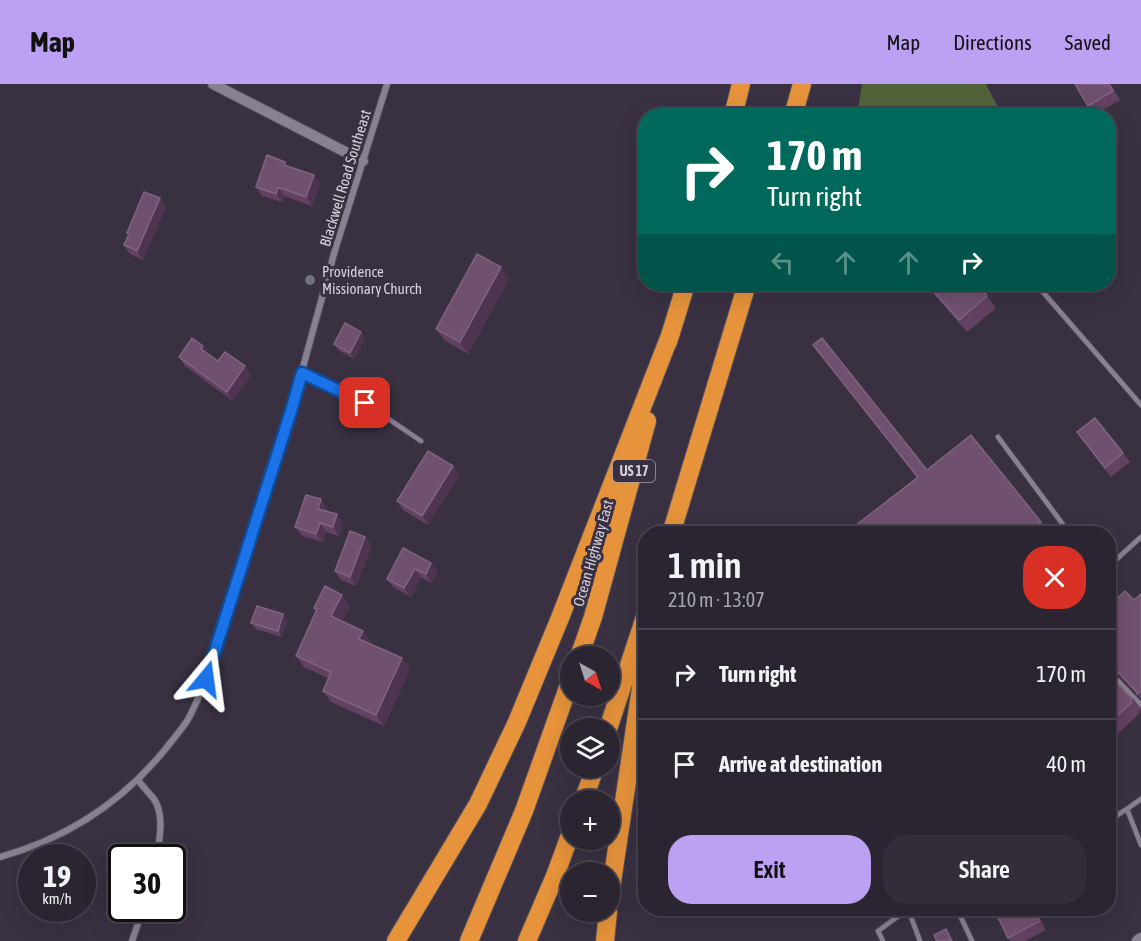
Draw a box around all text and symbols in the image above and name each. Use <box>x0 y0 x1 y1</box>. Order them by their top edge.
text: Map <box>30 26 75 58</box>
text: Map <box>886 30 920 54</box>
text: Directions <box>953 30 1032 54</box>
text: Saved <box>1065 30 1111 54</box>
street label: Blackwell Road Southeast <box>316 108 374 248</box>
text: 170 m <box>767 131 862 179</box>
icon: right <box>668 132 746 210</box>
text: Turn right <box>767 181 862 212</box>
icon: left <box>766 246 799 279</box>
icon: ahead <box>829 246 862 279</box>
icon: ahead <box>892 246 925 279</box>
icon: right <box>955 246 988 279</box>
place label: Providence Missionary Church <box>322 263 422 297</box>
marker: Providence Missionary Church <box>303 273 317 287</box>
pin <box>339 377 390 428</box>
icon: arrive <box>348 386 381 419</box>
road number: US 17 <box>613 460 655 482</box>
street label: Ocean Highway East <box>570 498 616 608</box>
text: 1 min <box>668 544 742 586</box>
button: close <box>1023 546 1086 609</box>
text: 210 m · 13:07 <box>668 588 765 611</box>
north arrow <box>560 646 620 706</box>
map controls <box>560 646 620 922</box>
position arrow <box>174 647 238 711</box>
icon: right <box>668 658 701 691</box>
text: Turn right <box>719 661 796 687</box>
text: 170 m <box>1036 661 1086 687</box>
button: layers <box>560 718 620 778</box>
icon: arrive <box>668 748 701 781</box>
text: Arrive at destination <box>719 751 882 777</box>
text: 40 m <box>1046 751 1086 777</box>
button: + <box>560 790 620 850</box>
button: Exit <box>668 835 871 904</box>
button: Share <box>883 835 1086 904</box>
speed limit sign: 30 <box>108 844 186 922</box>
text: 19 <box>43 859 71 893</box>
button: − <box>560 862 620 922</box>
text: km/h <box>42 890 72 907</box>

